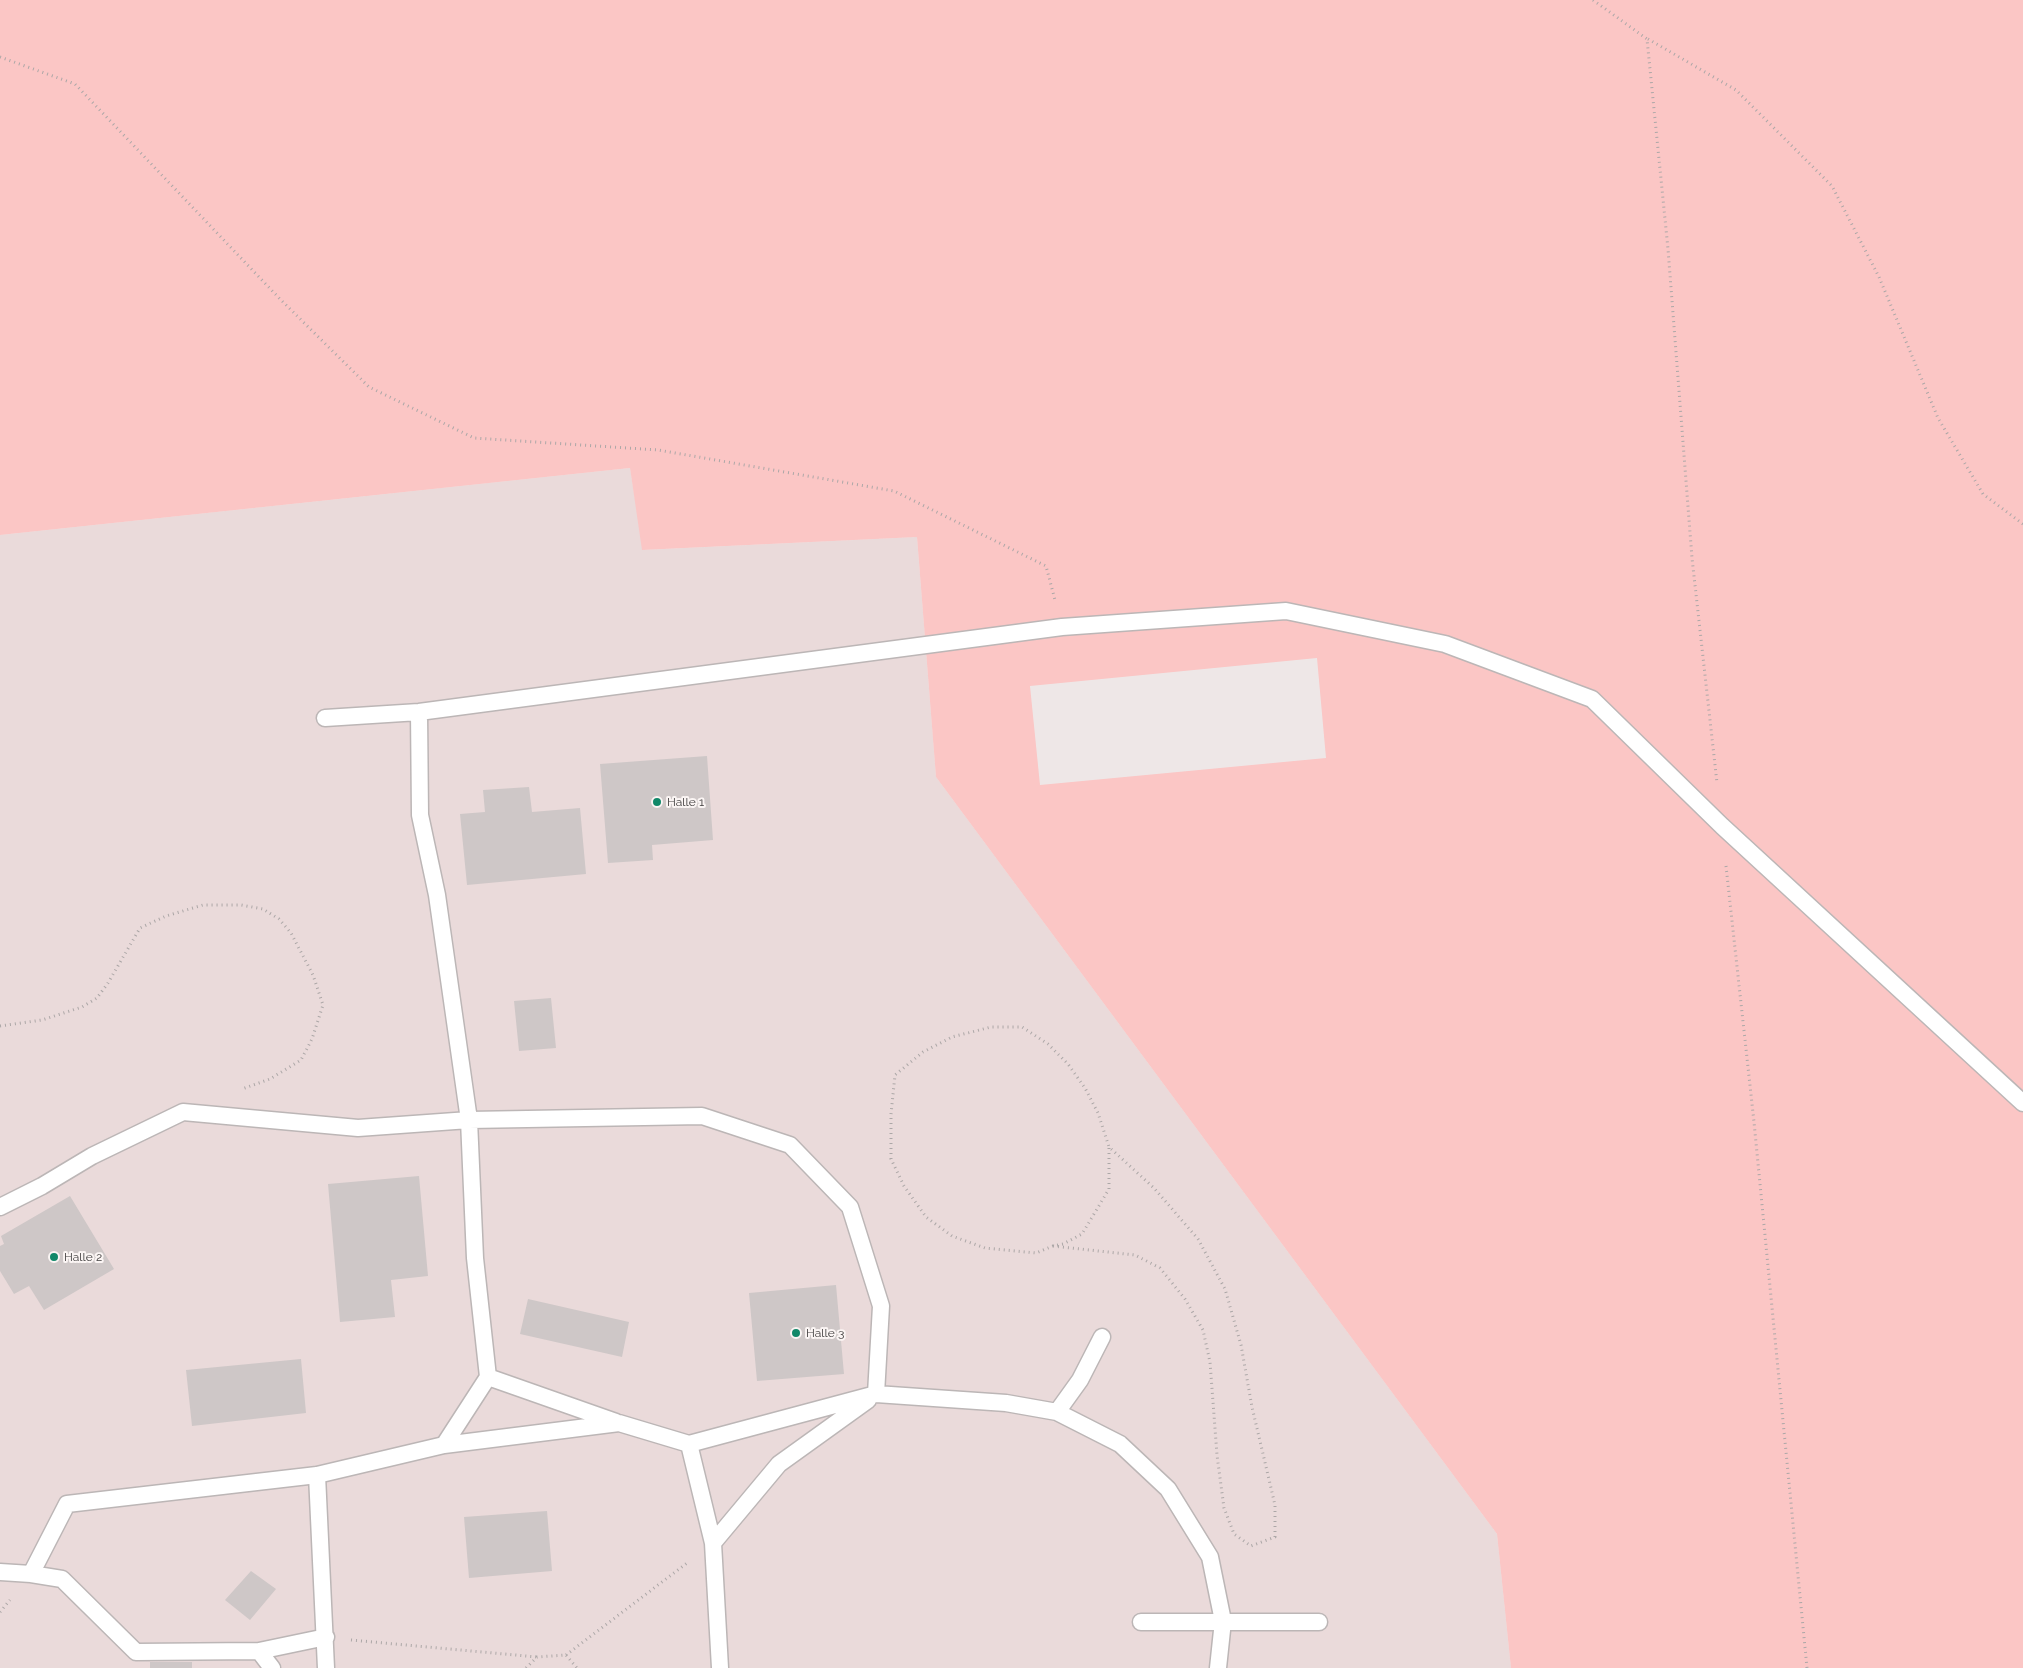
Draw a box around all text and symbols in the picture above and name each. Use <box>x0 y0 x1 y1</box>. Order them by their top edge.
place label: Halle 1 <box>667 795 704 809</box>
marker: Halle 1 <box>651 796 663 808</box>
place label: Halle 2 <box>64 1250 102 1264</box>
marker: Halle 2 <box>48 1251 60 1263</box>
place label: Halle 3 <box>806 1326 844 1340</box>
marker: Halle 3 <box>790 1327 802 1339</box>

